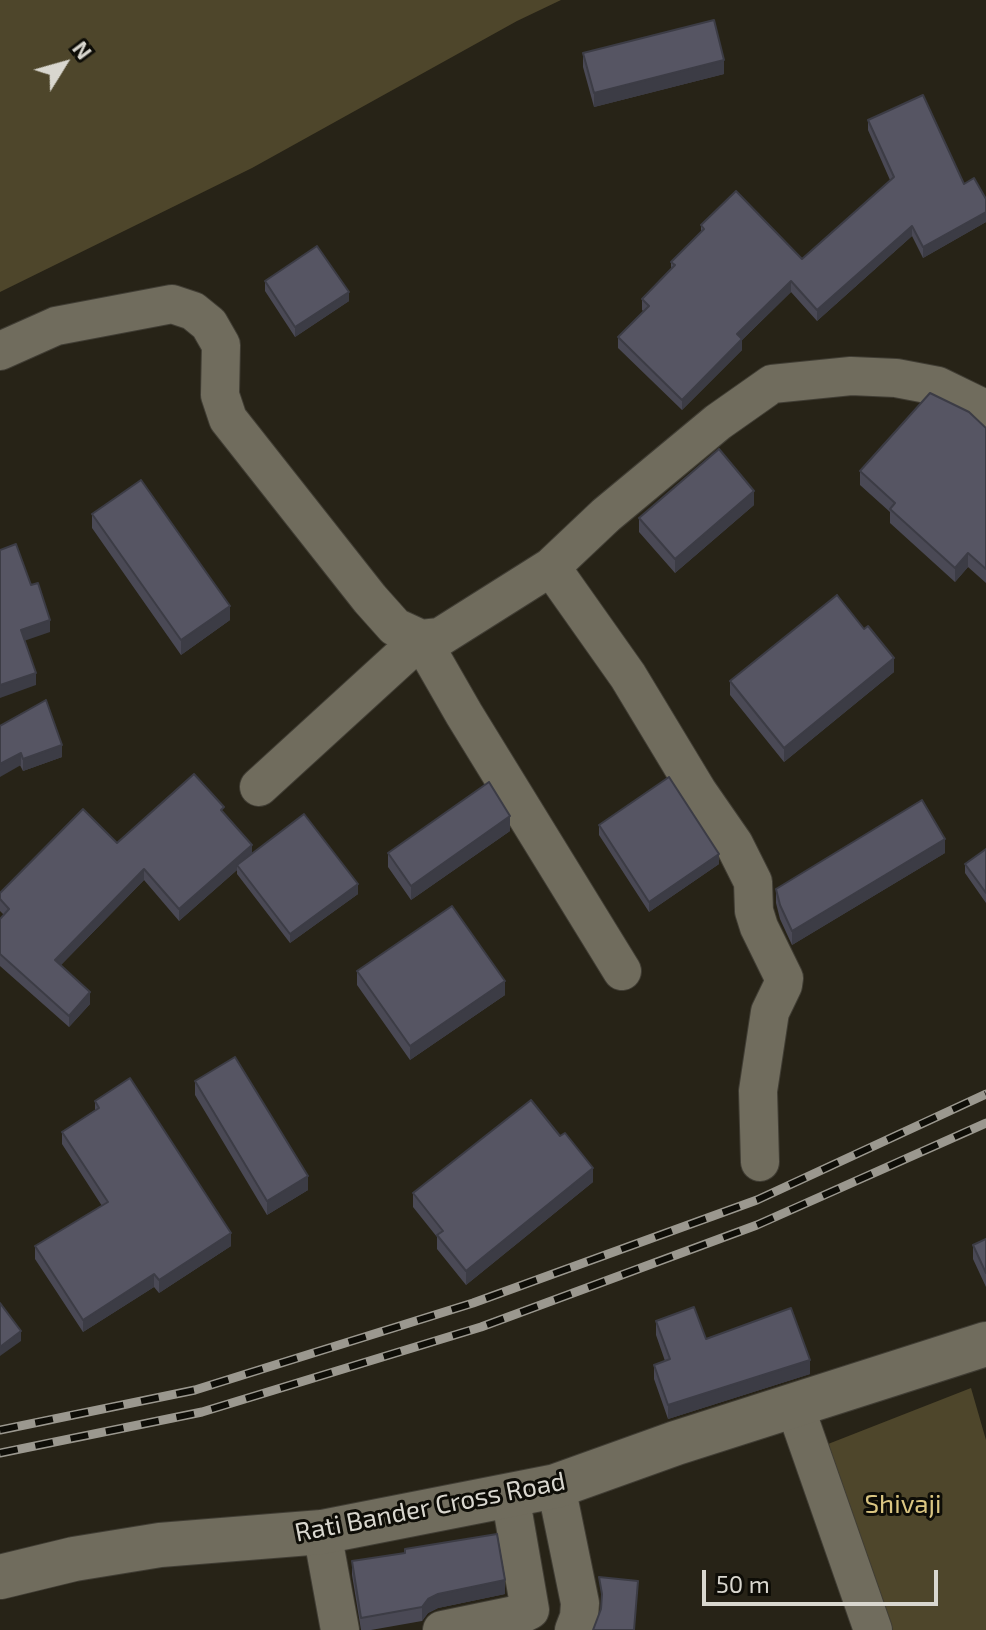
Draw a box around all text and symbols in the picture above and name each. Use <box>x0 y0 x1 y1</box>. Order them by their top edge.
north arrow <box>24 24 104 104</box>
text: N <box>68 35 98 64</box>
street label: Rati Bander Cross Road <box>292 1465 568 1549</box>
park label: Shivaji <box>864 1488 942 1520</box>
scale bar <box>706 1554 942 1604</box>
text: 50 m <box>716 1569 770 1598</box>

